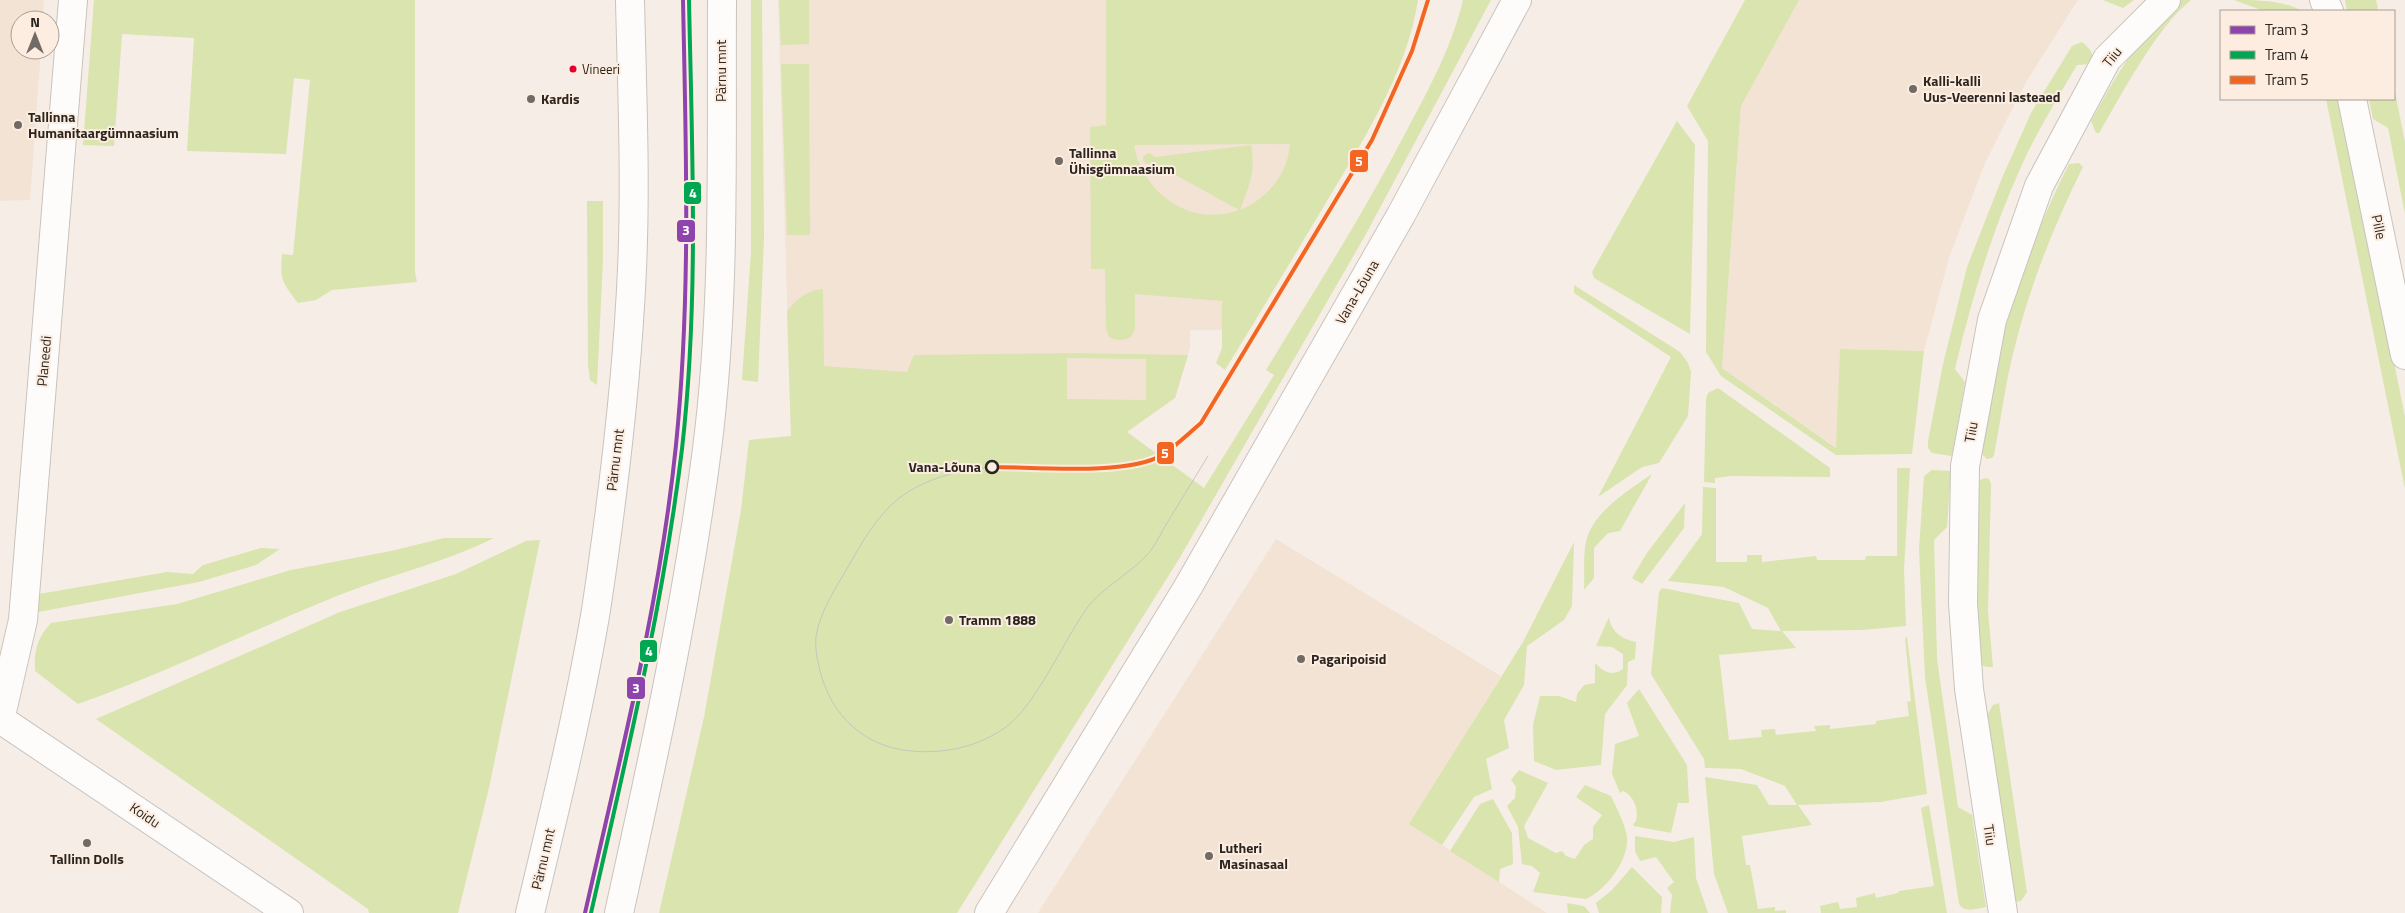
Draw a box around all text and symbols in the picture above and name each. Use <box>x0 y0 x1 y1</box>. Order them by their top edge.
north arrow <box>10 10 60 60</box>
legend <box>2220 10 2395 100</box>
text: N <box>30 11 40 32</box>
text: Tram 3 <box>2265 18 2309 41</box>
street label: Pärnu mnt <box>710 40 731 102</box>
street label: Tiiu <box>2097 42 2126 71</box>
text: Tram 4 <box>2265 43 2309 66</box>
place label: Vineeri <box>582 59 620 79</box>
marker: Vineeri <box>568 64 578 74</box>
text: Tram 5 <box>2265 68 2309 91</box>
place label: Kalli-kalli Uus-Veerenni lasteaed <box>1923 70 2060 107</box>
marker: Kalli-kalli Uus-Veerenni lasteaed <box>1907 83 1919 95</box>
place label: Kardis <box>541 88 580 109</box>
marker: Kardis <box>525 93 537 105</box>
place label: Tallinna Humanitaargümnaasium <box>28 106 179 143</box>
marker: Tallinna Humanitaargümnaasium <box>12 119 24 131</box>
place label: Tallinna Ühisgümnaasium <box>1069 142 1175 179</box>
line badge: 5 <box>1349 149 1369 173</box>
text: 5 <box>1355 150 1363 171</box>
marker: Tallinna Ühisgümnaasium <box>1053 155 1065 167</box>
line badge: 4 <box>683 181 702 205</box>
text: 4 <box>689 182 697 203</box>
street label: Pille <box>2367 213 2392 241</box>
line badge: 3 <box>676 219 696 243</box>
text: 3 <box>682 219 690 240</box>
street label: Vana-Lõuna <box>1330 256 1384 328</box>
street label: Planeedi <box>31 335 56 387</box>
street label: Tiiu <box>1958 420 1983 444</box>
street label: Pärnu mnt <box>600 428 629 492</box>
line badge: 5 <box>1156 441 1175 465</box>
text: 5 <box>1161 442 1169 463</box>
place label: Vana-Lõuna <box>908 456 981 477</box>
marker: Vana-Lõuna <box>985 460 999 474</box>
place label: Tramm 1888 <box>959 609 1036 630</box>
marker: Tramm 1888 <box>943 614 955 626</box>
line badge: 4 <box>639 639 658 663</box>
text: 4 <box>645 640 653 661</box>
place label: Pagaripoisid <box>1311 648 1386 669</box>
marker: Pagaripoisid <box>1295 653 1307 665</box>
line badge: 3 <box>626 676 646 700</box>
text: 3 <box>632 677 640 698</box>
street label: Koidu <box>126 797 165 833</box>
street label: Tiiu <box>1979 823 2002 847</box>
street label: Pärnu mnt <box>525 826 560 892</box>
marker: Tallinn Dolls <box>81 837 93 849</box>
place label: Lutheri Masinasaal <box>1219 837 1288 874</box>
place label: Tallinn Dolls <box>50 848 124 869</box>
marker: Lutheri Masinasaal <box>1203 850 1215 862</box>

